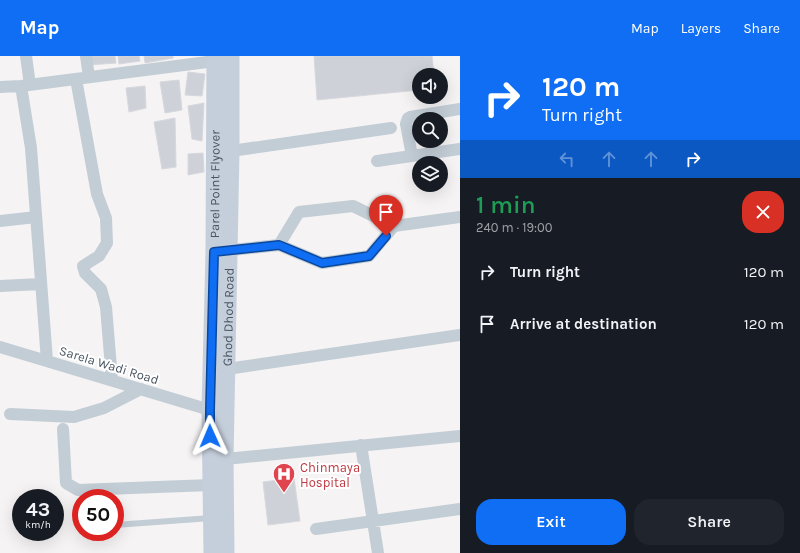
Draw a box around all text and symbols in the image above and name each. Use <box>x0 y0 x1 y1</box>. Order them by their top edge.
text: Map <box>20 17 59 39</box>
text: Map <box>631 20 659 37</box>
text: Layers <box>681 20 721 37</box>
text: Share <box>743 20 780 37</box>
map controls <box>412 68 448 192</box>
button: sound <box>412 68 448 104</box>
text: 120 m <box>542 70 620 103</box>
icon: right <box>476 72 528 124</box>
text: Turn right <box>542 104 622 126</box>
button: search <box>412 112 448 148</box>
street label: Parel Point Flyover <box>207 130 222 238</box>
icon: left <box>556 148 578 170</box>
icon: ahead <box>598 148 620 170</box>
icon: ahead <box>640 148 662 170</box>
icon: right <box>682 148 704 170</box>
button: layers <box>412 156 448 192</box>
text: 1 min <box>476 191 536 219</box>
button: close <box>742 191 784 233</box>
pin <box>369 195 403 236</box>
icon: arrive <box>375 201 397 223</box>
text: 240 m · 19:00 <box>476 220 553 235</box>
icon: right <box>476 261 498 283</box>
text: Turn right <box>510 263 580 281</box>
text: 120 m <box>744 263 784 281</box>
street label: Ghod Dhod Road <box>219 268 236 366</box>
icon: arrive <box>476 313 498 335</box>
text: Arrive at destination <box>510 315 657 333</box>
text: 120 m <box>744 315 784 333</box>
street label: Sarela Wadi Road <box>57 343 161 387</box>
position arrow <box>189 415 231 457</box>
place label: Chinmaya Hospital <box>300 460 360 490</box>
hospital icon: Chinmaya Hospital <box>271 461 297 494</box>
speed limit sign: 50 <box>72 489 124 541</box>
text: 43 <box>26 498 50 521</box>
button: Exit <box>476 499 626 545</box>
button: Share <box>634 499 784 545</box>
text: km/h <box>25 519 51 531</box>

